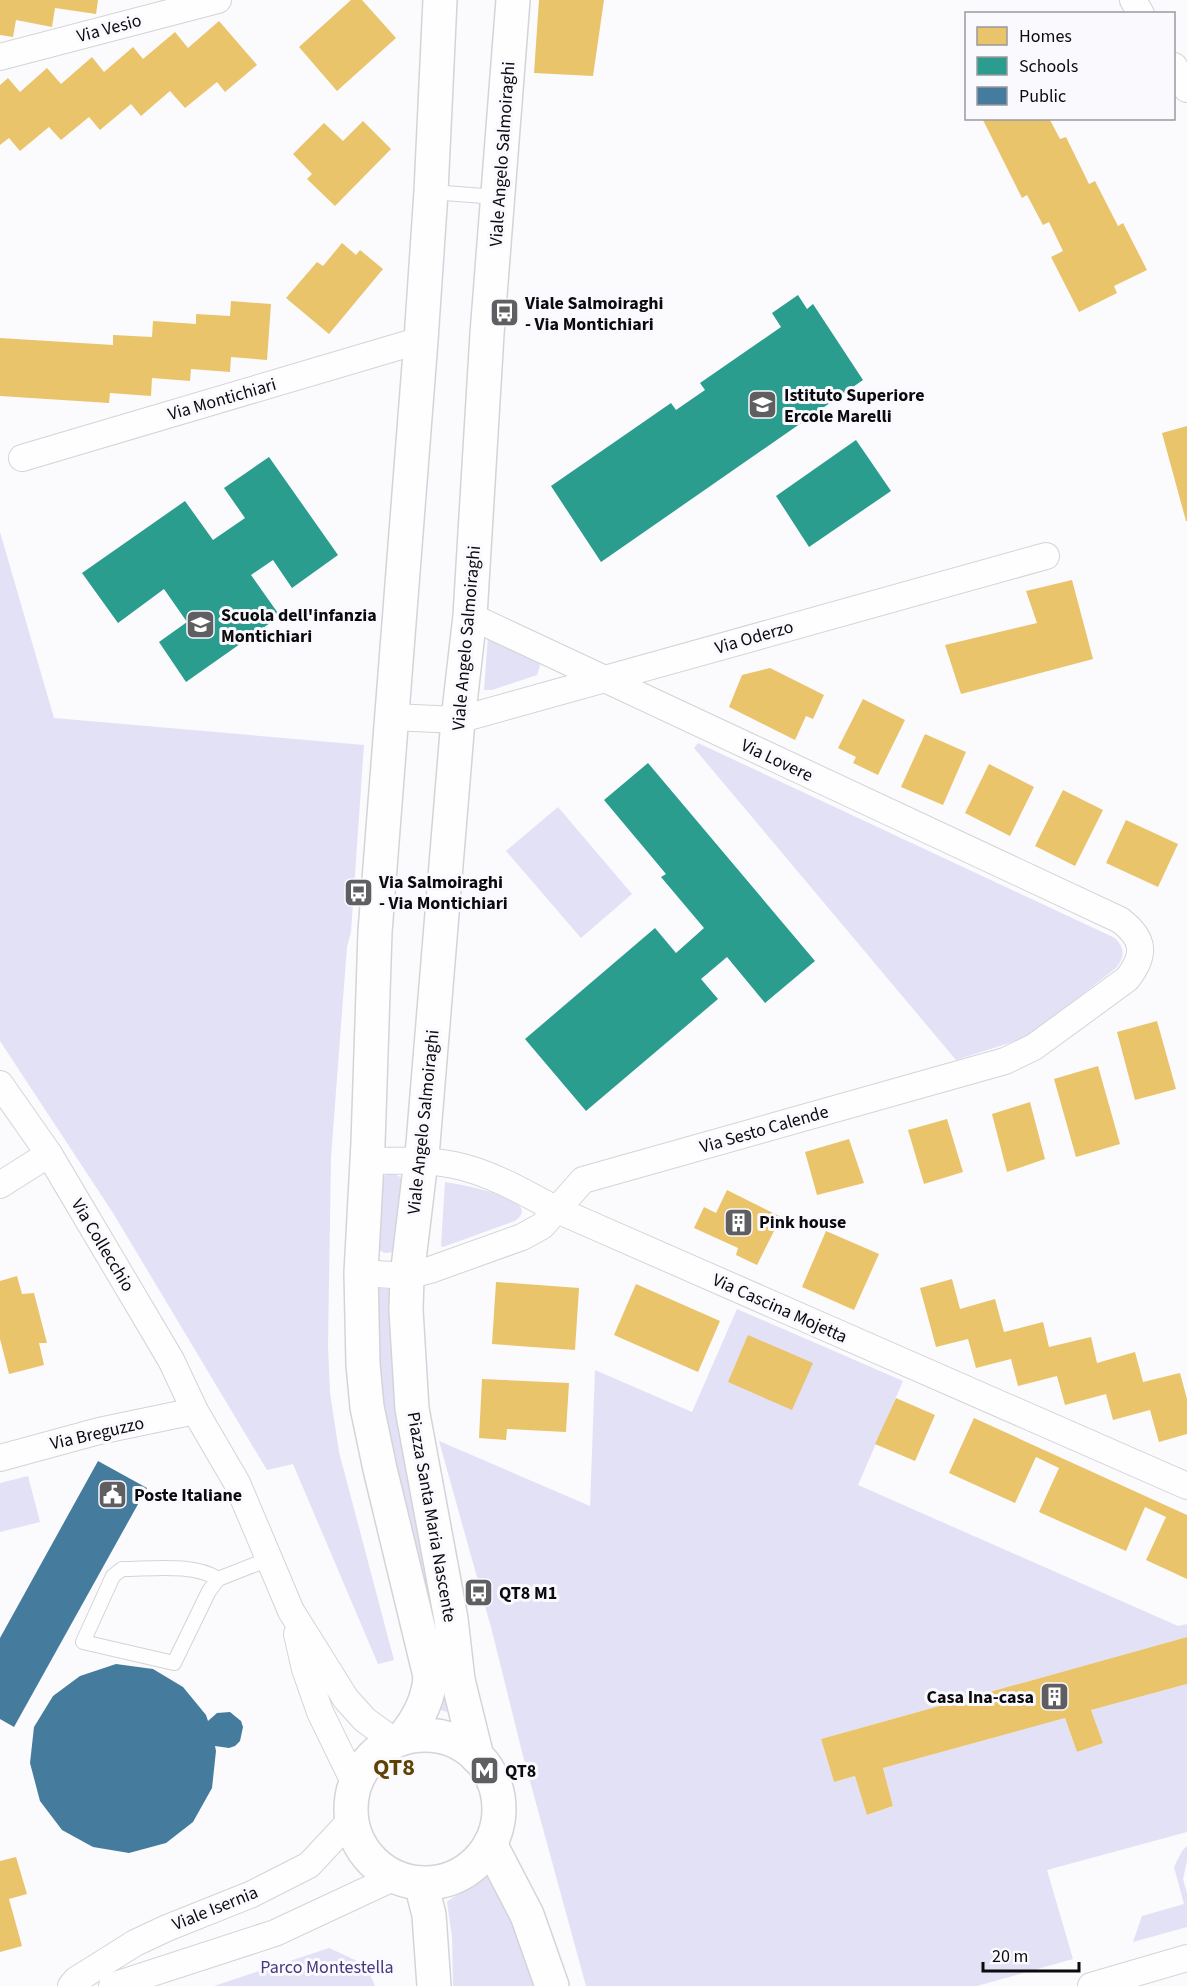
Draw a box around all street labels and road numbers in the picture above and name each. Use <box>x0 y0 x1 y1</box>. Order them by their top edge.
street label: Via Vesio <box>74 8 144 49</box>
street label: Viale Angelo Salmoiraghi <box>484 60 521 248</box>
street label: Via Montichiari <box>165 372 279 427</box>
street label: Viale Angelo Salmoiraghi <box>446 544 487 732</box>
street label: Via Oderzo <box>712 614 796 661</box>
street label: Via Lovere <box>737 733 817 788</box>
street label: Viale Angelo Salmoiraghi <box>401 1028 446 1216</box>
street label: Via Sesto Calende <box>697 1099 832 1160</box>
street label: Via Collecchio <box>65 1194 140 1296</box>
street label: Via Cascina Mojetta <box>709 1268 851 1349</box>
street label: Piazza Santa Maria Nascente <box>401 1410 462 1624</box>
street label: Via Breguzzo <box>48 1411 146 1456</box>
street label: Viale Isernia <box>168 1880 262 1937</box>

